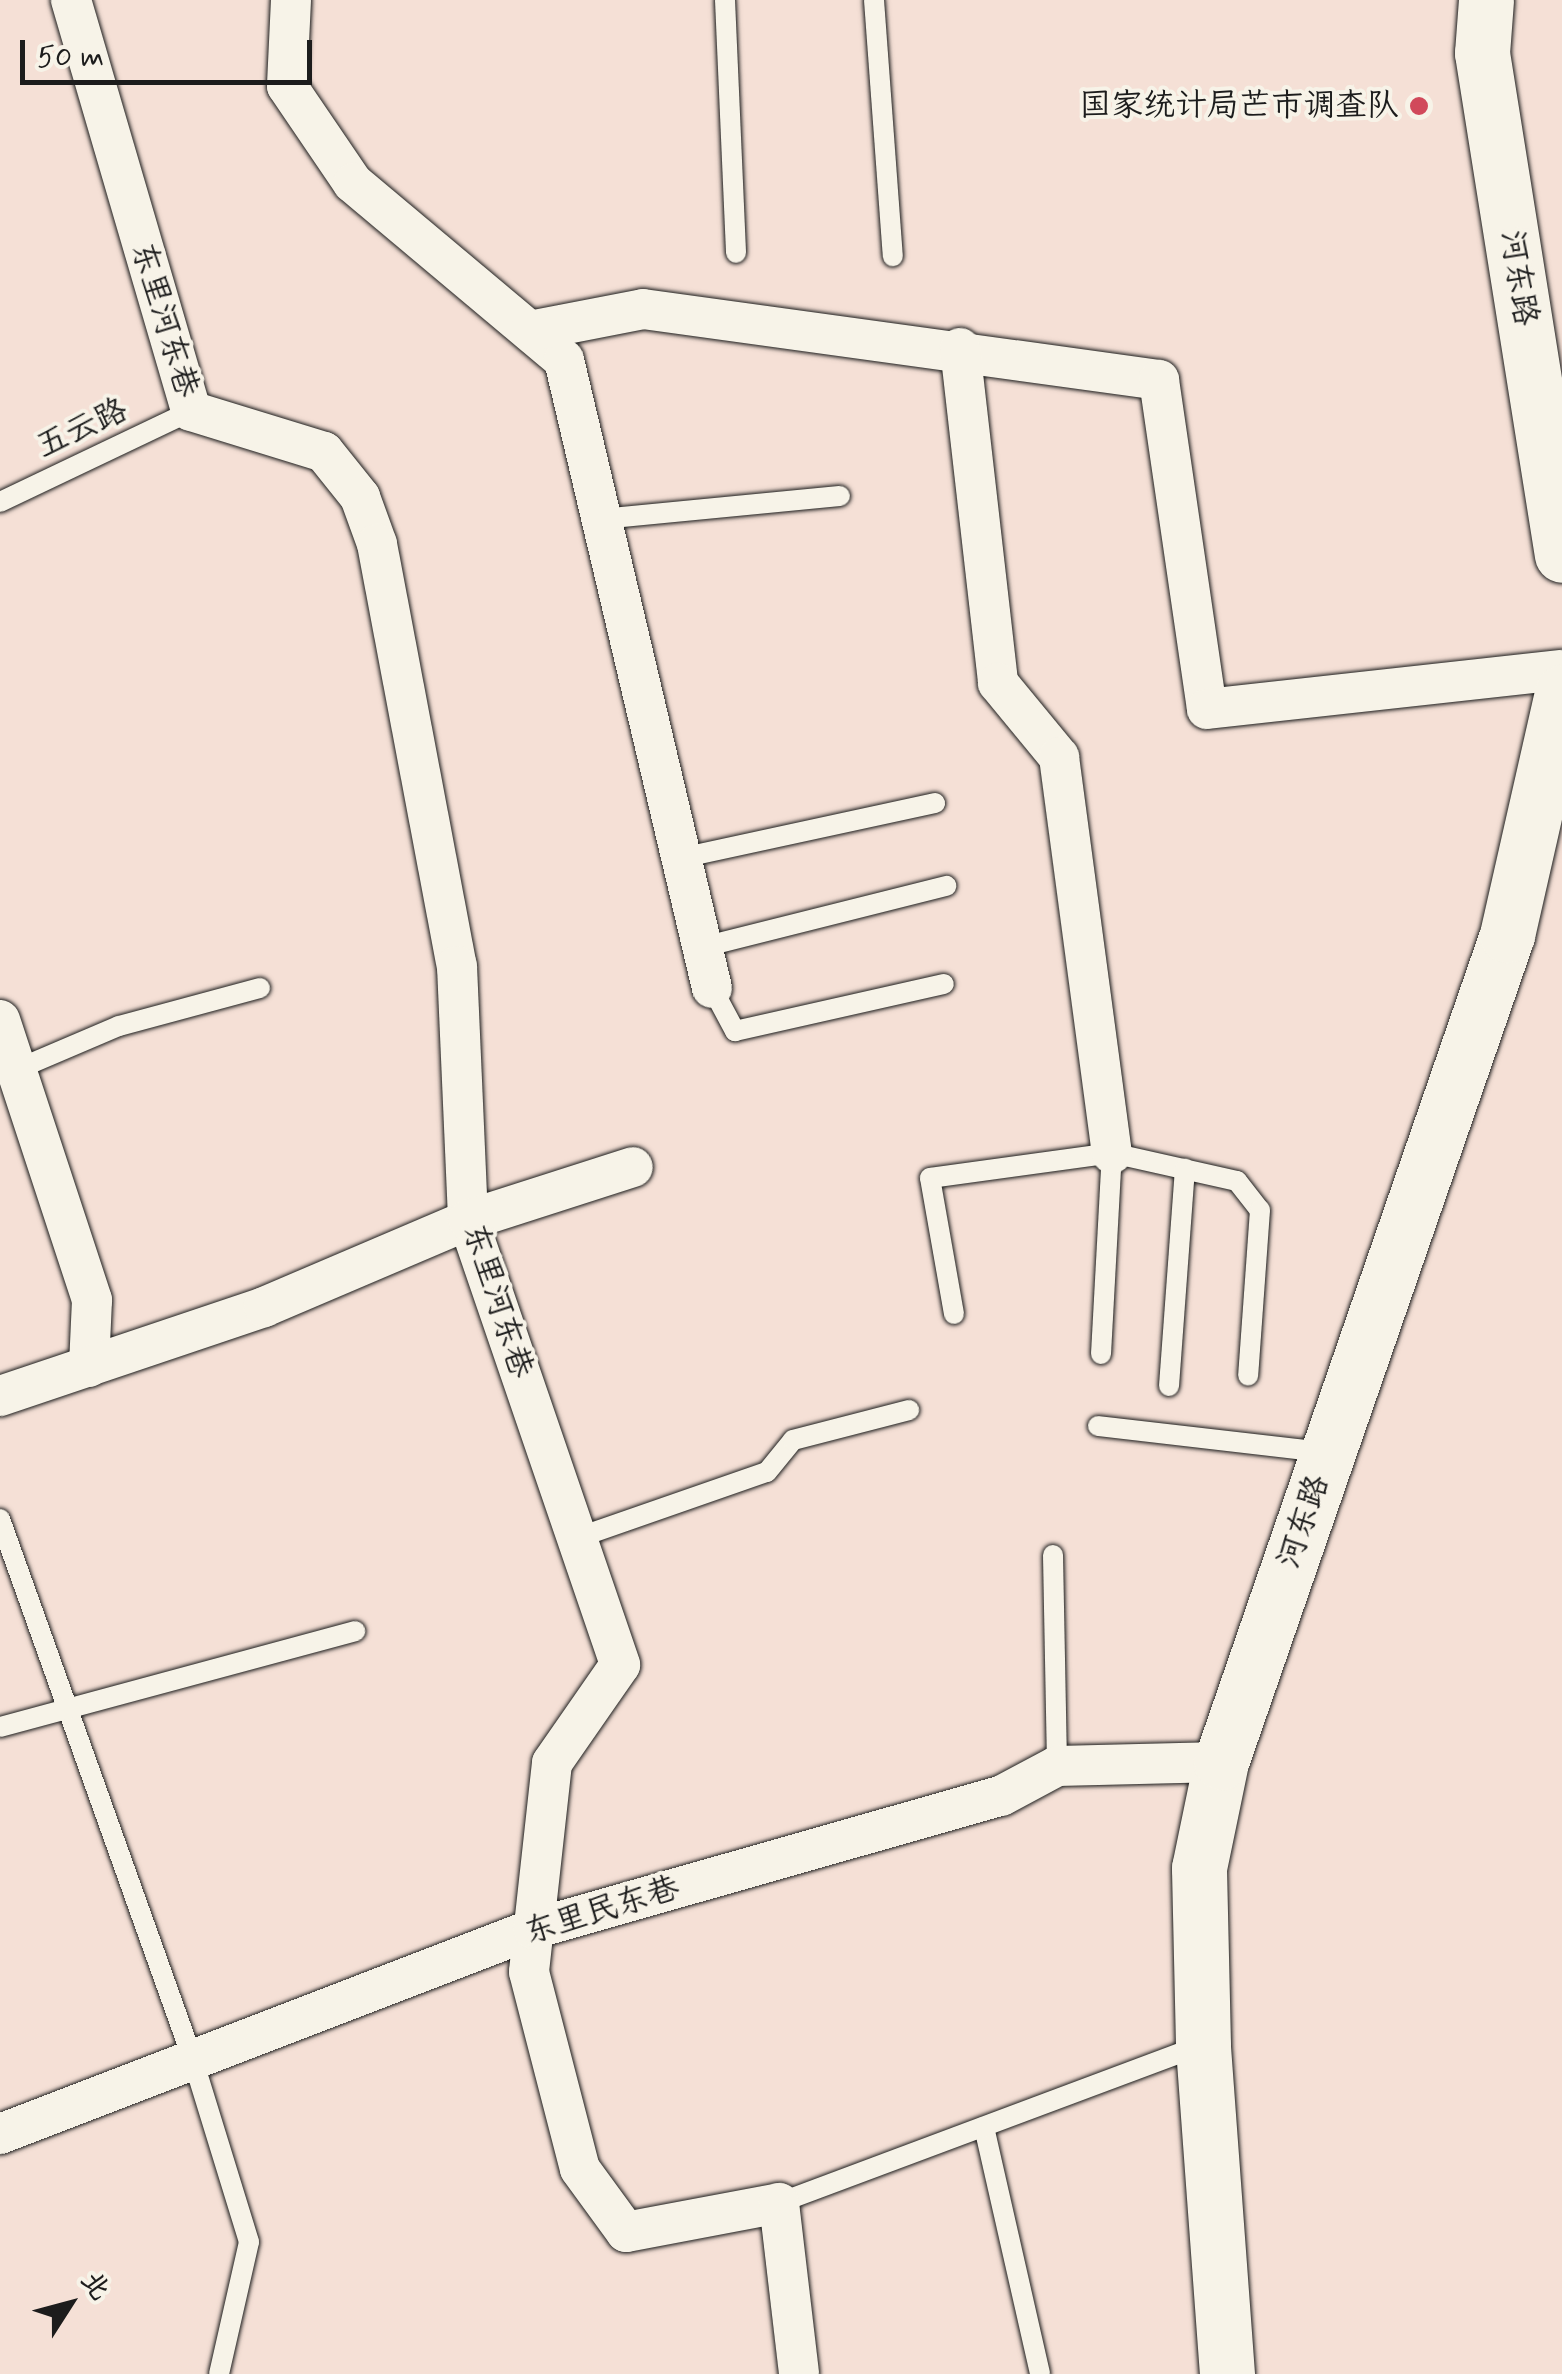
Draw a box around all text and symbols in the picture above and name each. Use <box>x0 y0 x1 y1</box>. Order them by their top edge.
scale bar <box>25 20 318 82</box>
text: 50 m <box>37 38 104 77</box>
place label: 国家统计局芒市调查队 <box>1079 87 1399 125</box>
marker: 国家统计局芒市调查队 <box>1408 95 1430 117</box>
street label: 河东路 <box>1492 228 1544 328</box>
street label: 东里河东巷 <box>122 238 206 402</box>
street label: 五云路 <box>30 391 134 467</box>
street label: 东里河东巷 <box>454 1219 540 1383</box>
street label: 河东路 <box>1270 1470 1338 1574</box>
street label: 东里民东巷 <box>520 1869 684 1953</box>
north arrow <box>20 2254 120 2354</box>
text: 北 <box>71 2264 118 2308</box>

